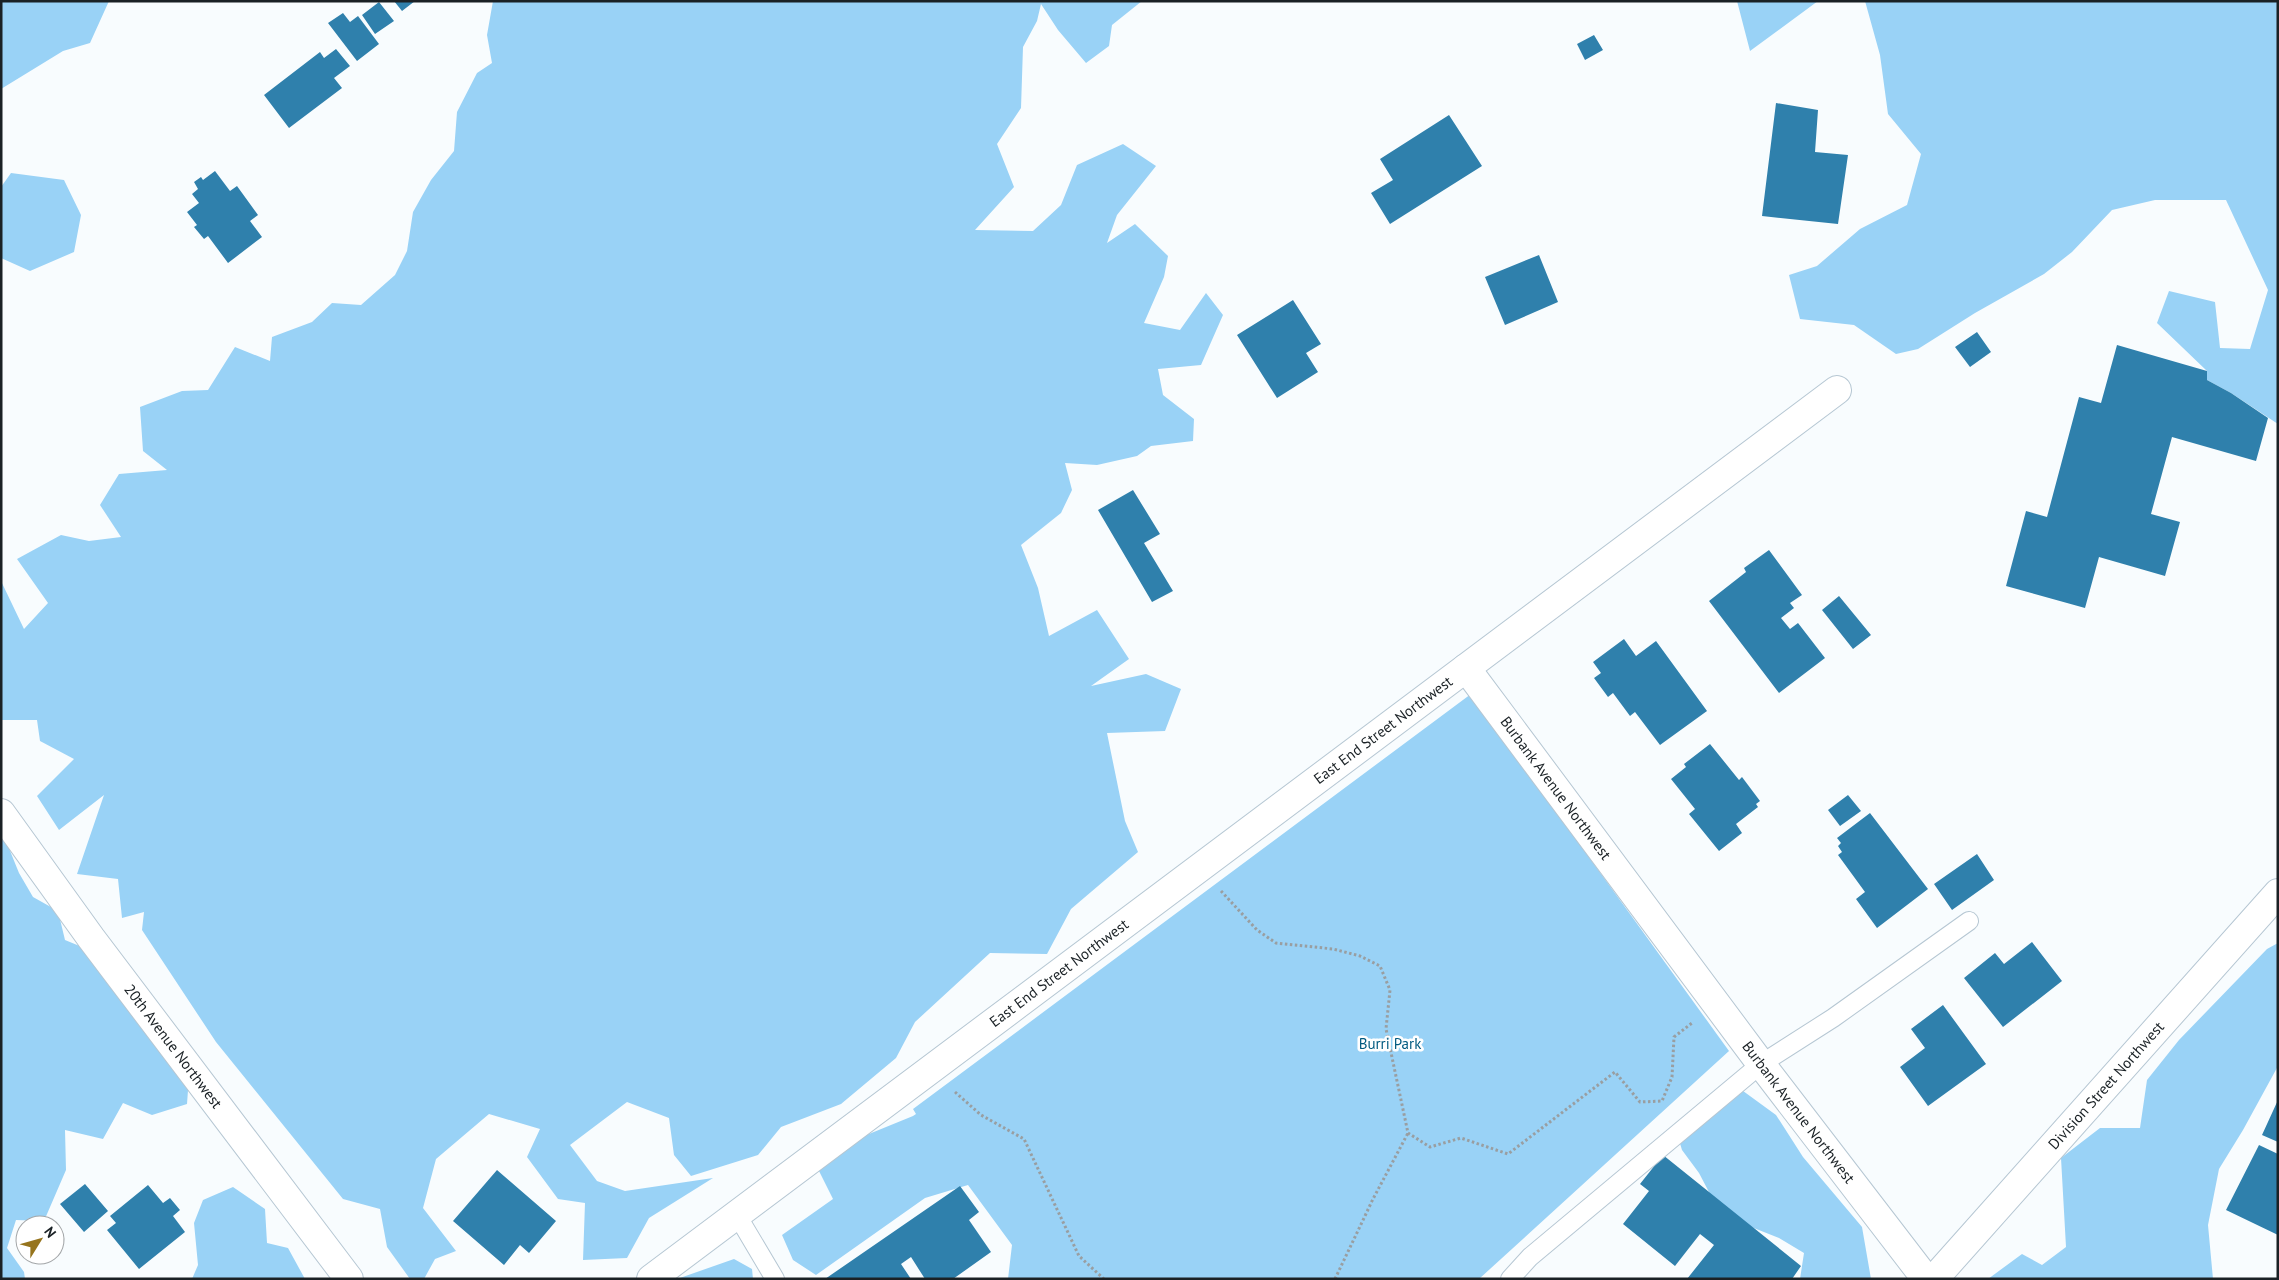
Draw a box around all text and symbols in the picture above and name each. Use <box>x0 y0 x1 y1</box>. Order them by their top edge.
street label: East End Street Northwest <box>1310 672 1456 788</box>
street label: Burbank Avenue Northwest <box>1496 713 1616 863</box>
street label: East End Street Northwest <box>986 915 1132 1031</box>
street label: 20th Avenue Northwest <box>120 980 227 1112</box>
street label: Division Street Northwest <box>2044 1017 2168 1153</box>
park label: Burri Park <box>1359 1034 1422 1053</box>
street label: Burbank Avenue Northwest <box>1738 1037 1859 1187</box>
north arrow <box>15 1215 65 1265</box>
text: N <box>40 1223 60 1241</box>

